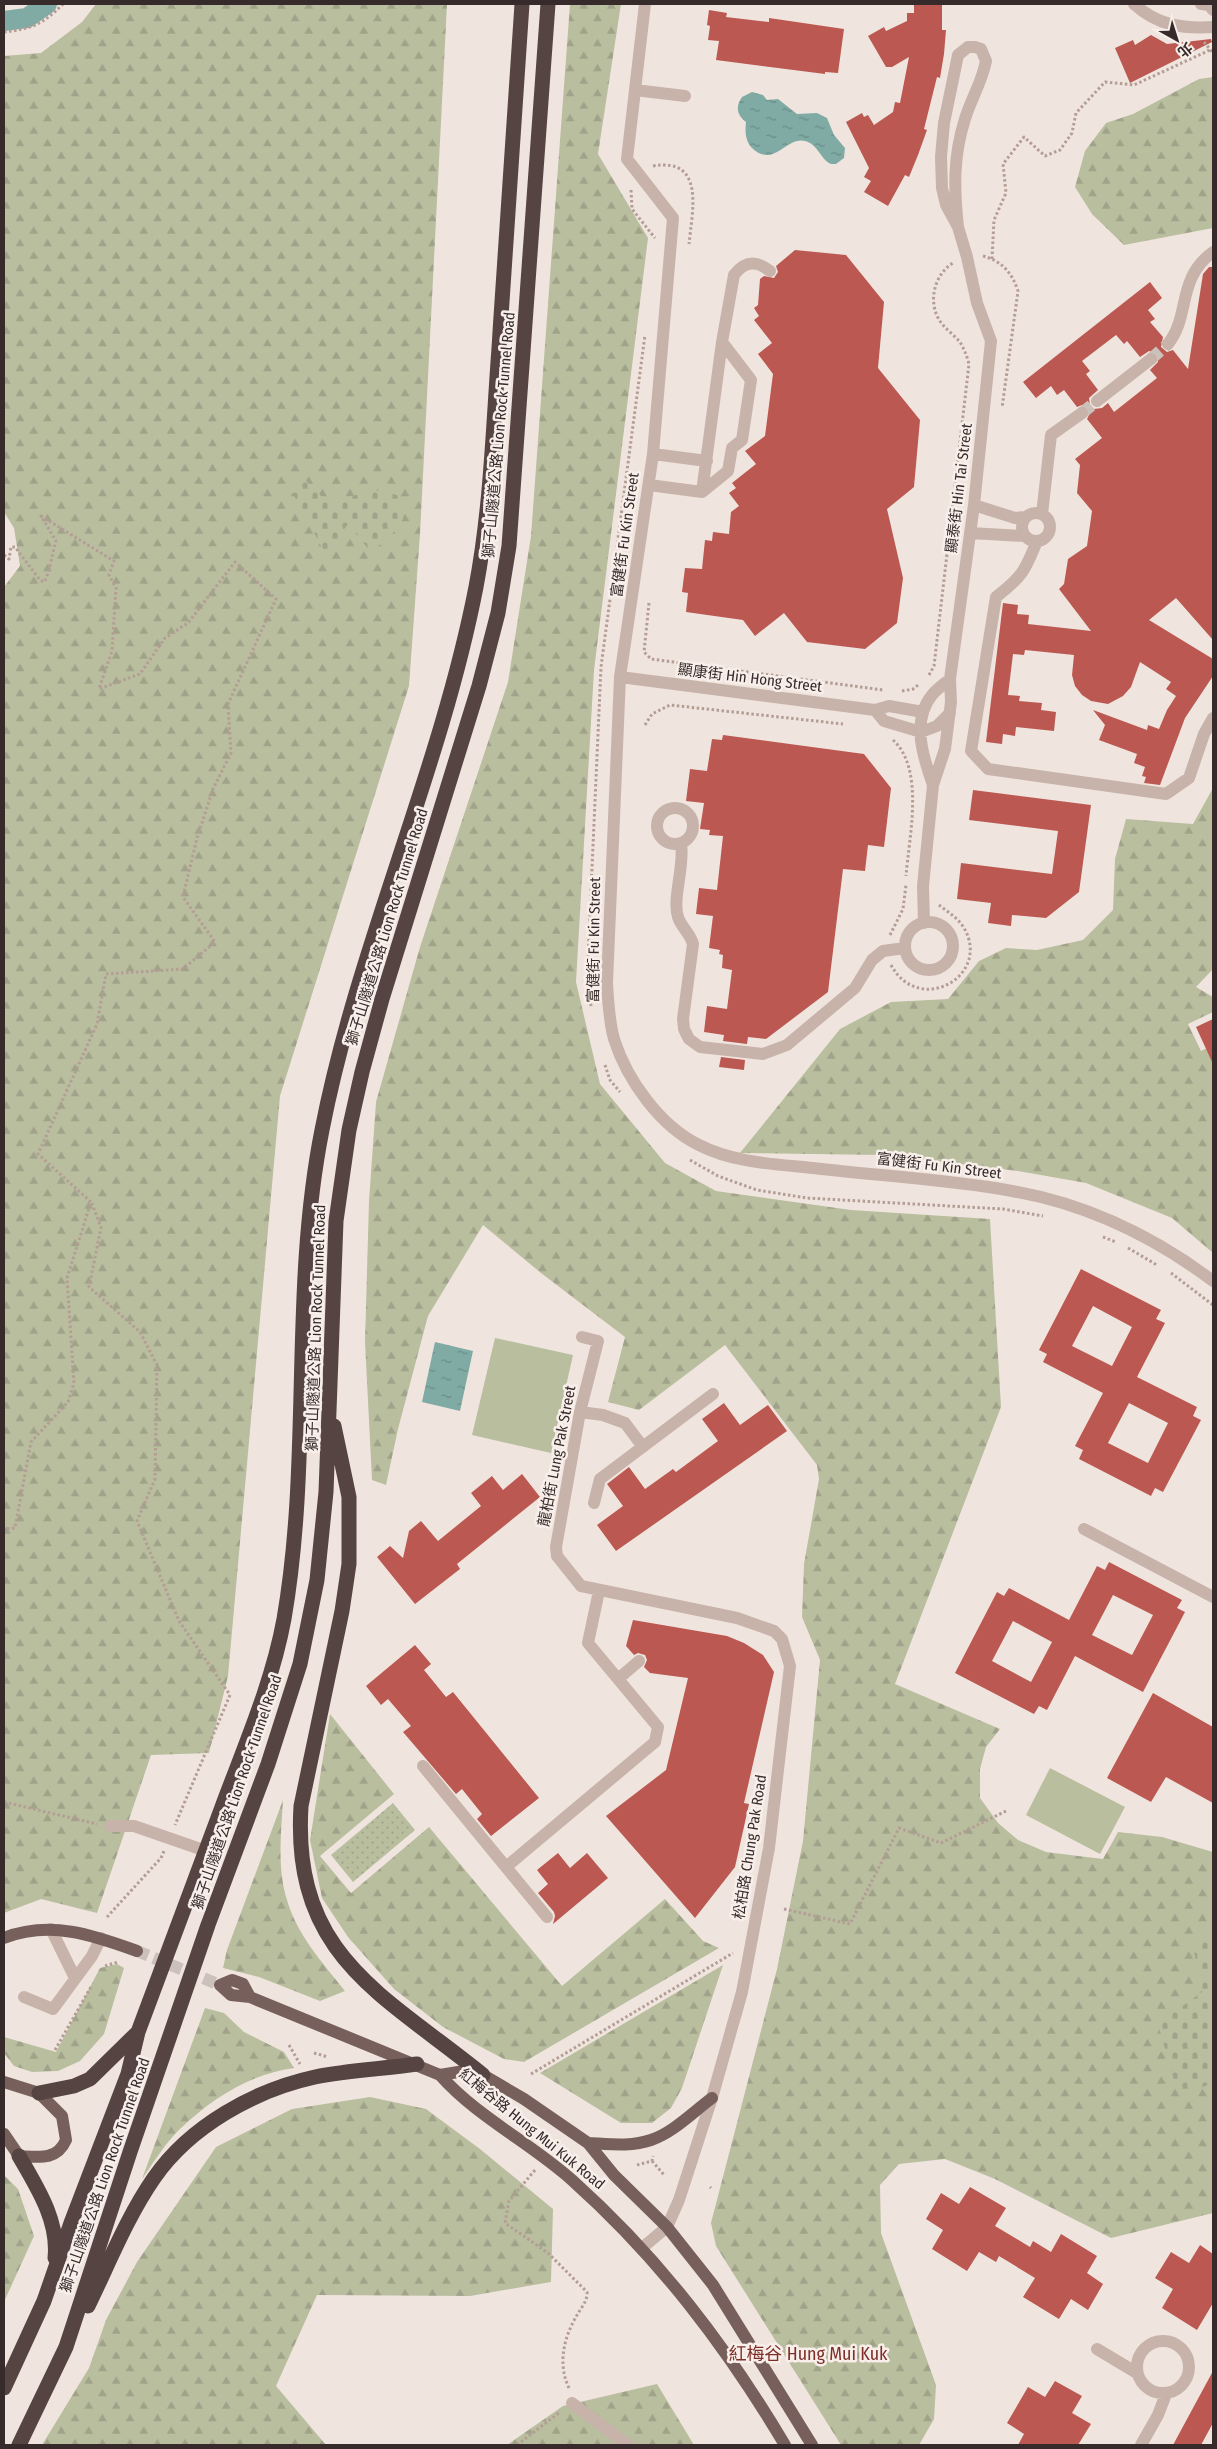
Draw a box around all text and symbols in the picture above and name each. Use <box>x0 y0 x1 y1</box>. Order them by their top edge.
north arrow <box>1152 15 1202 65</box>
text: 北 <box>1174 39 1196 61</box>
street label: 獅子山隧道公路 Lion Rock Tunnel Road <box>479 311 519 559</box>
street label: 顯泰街 Hin Tai Street <box>942 422 976 554</box>
street label: 富健街 Fu Kin Street <box>607 471 643 599</box>
street label: 顯康街 Hin Hong Street <box>677 660 823 696</box>
street label: 獅子山隧道公路 Lion Rock Tunnel Road <box>342 806 432 1048</box>
street label: 富健街 Fu Kin Street <box>584 877 604 1003</box>
street label: 富健街 Fu Kin Street <box>875 1149 1003 1183</box>
street label: 獅子山隧道公路 Lion Rock Tunnel Road <box>303 1204 329 1452</box>
street label: 龍柏街 Lung Pak Street <box>535 1384 580 1528</box>
street label: 獅子山隧道公路 Lion Rock Tunnel Road <box>188 1672 286 1912</box>
street label: 松柏路 Chung Pak Road <box>730 1773 770 1921</box>
street label: 獅子山隧道公路 Lion Rock Tunnel Road <box>56 2055 154 2295</box>
street label: 紅梅谷路 Hung Mui Kuk Road <box>456 2065 608 2193</box>
district label: 紅梅谷 Hung Mui Kuk <box>729 2343 888 2365</box>

